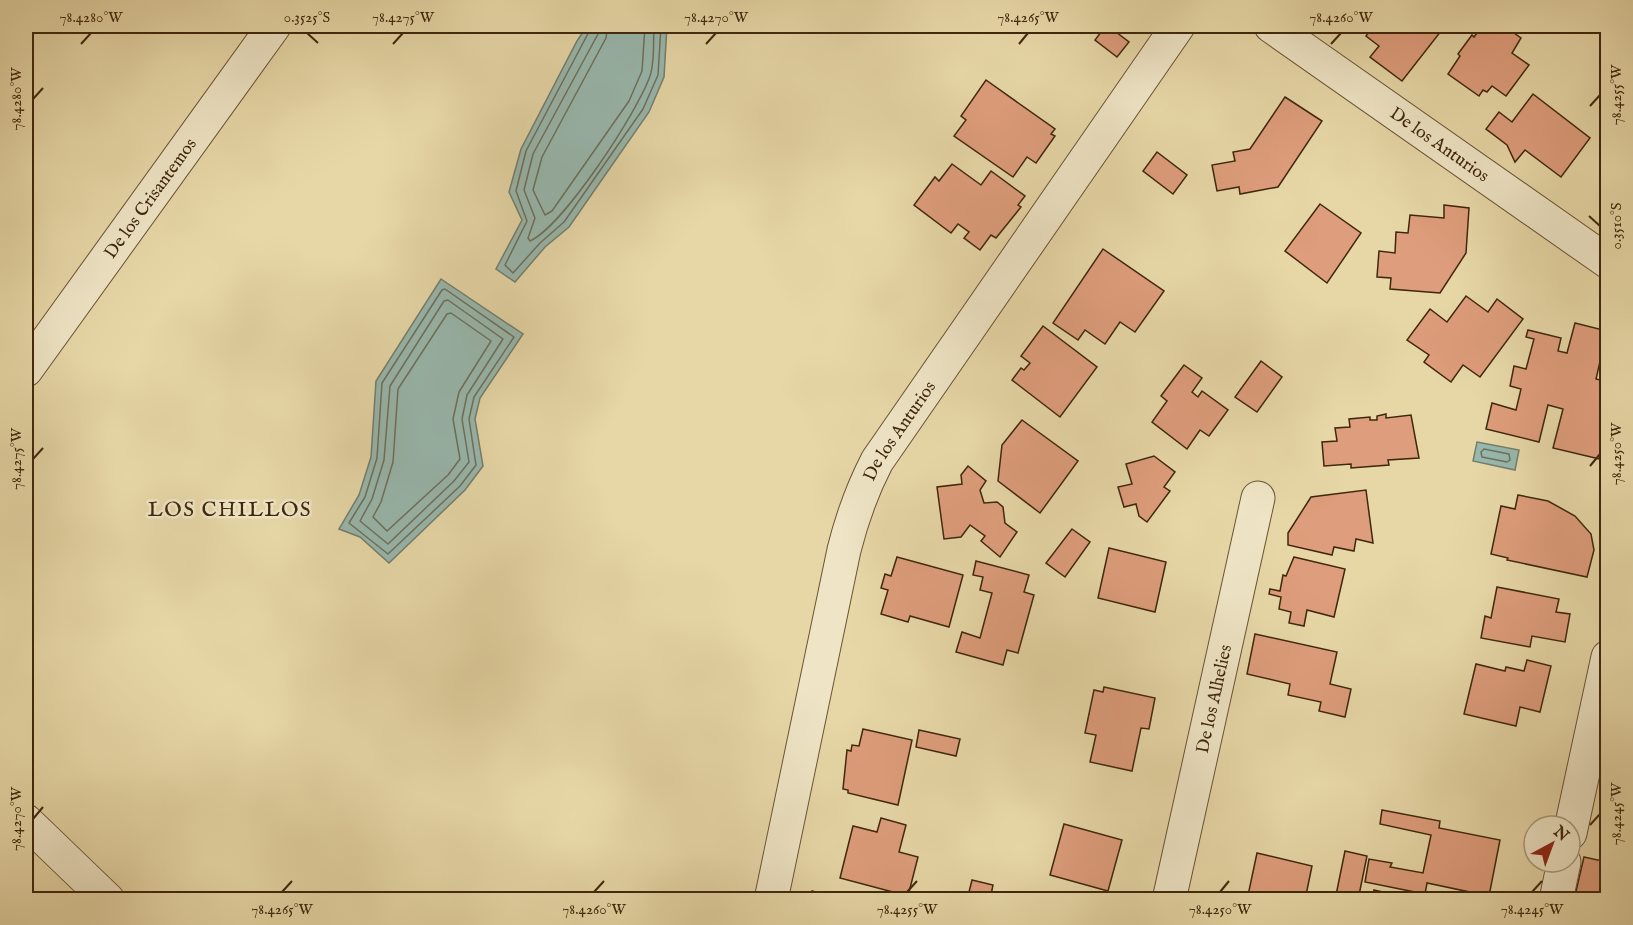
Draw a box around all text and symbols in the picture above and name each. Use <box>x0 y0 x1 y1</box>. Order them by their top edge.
text: 78.4280°W <box>60 8 123 27</box>
text: 0.3525°S <box>284 8 330 27</box>
text: 78.4275°W <box>372 8 435 27</box>
text: 78.4270°W <box>684 8 749 27</box>
text: 78.4265°W <box>997 8 1059 27</box>
text: 78.4260°W <box>1309 8 1373 27</box>
text: 78.4255°W <box>1607 64 1626 125</box>
text: 78.4280°W <box>7 67 26 130</box>
street label: De los Anturios <box>1385 103 1493 188</box>
street label: De los Crisantemos <box>100 134 203 264</box>
text: 0.3510°S <box>1607 203 1626 249</box>
street label: De los Anturios <box>859 377 942 485</box>
text: 78.4250°W <box>1607 422 1626 485</box>
text: 78.4275°W <box>7 427 26 490</box>
district label: LOS CHILLOS <box>148 497 312 524</box>
street label: De los Alhelies <box>1192 643 1238 756</box>
text: 78.4245°W <box>1607 782 1626 845</box>
text: 78.4270°W <box>7 786 26 851</box>
north arrow <box>1522 814 1582 874</box>
text: N <box>1548 821 1572 846</box>
text: 78.4265°W <box>251 900 313 919</box>
text: 78.4260°W <box>562 900 626 919</box>
text: 78.4255°W <box>877 900 938 919</box>
text: 78.4250°W <box>1189 900 1252 919</box>
text: 78.4245°W <box>1501 900 1564 919</box>

